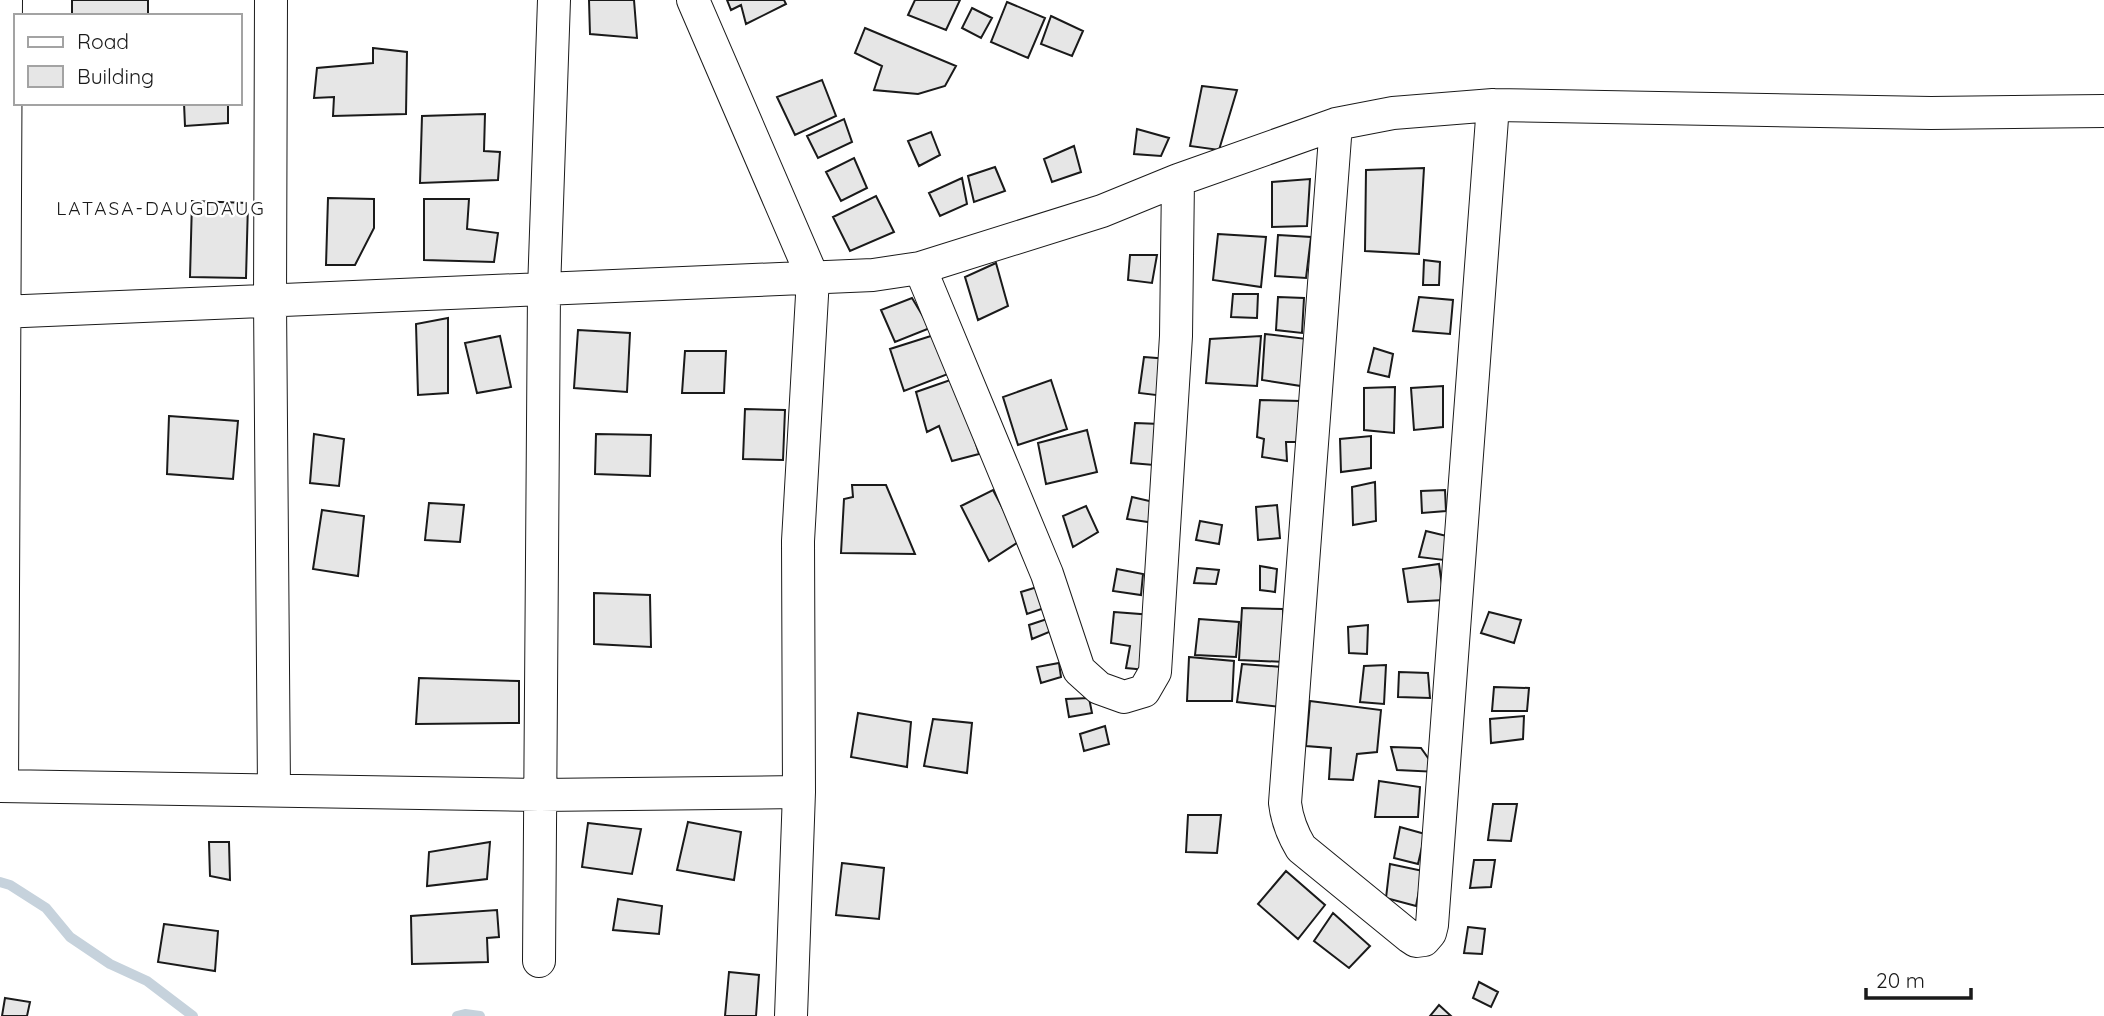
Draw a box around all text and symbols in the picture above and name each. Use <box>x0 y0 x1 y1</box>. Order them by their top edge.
legend <box>14 14 242 105</box>
text: Road <box>77 28 129 54</box>
text: Building <box>77 63 154 89</box>
district label: LATASA-DAUGDAUG <box>56 196 266 220</box>
scale bar <box>1866 956 1971 1000</box>
text: 20 m <box>1876 967 1925 993</box>

